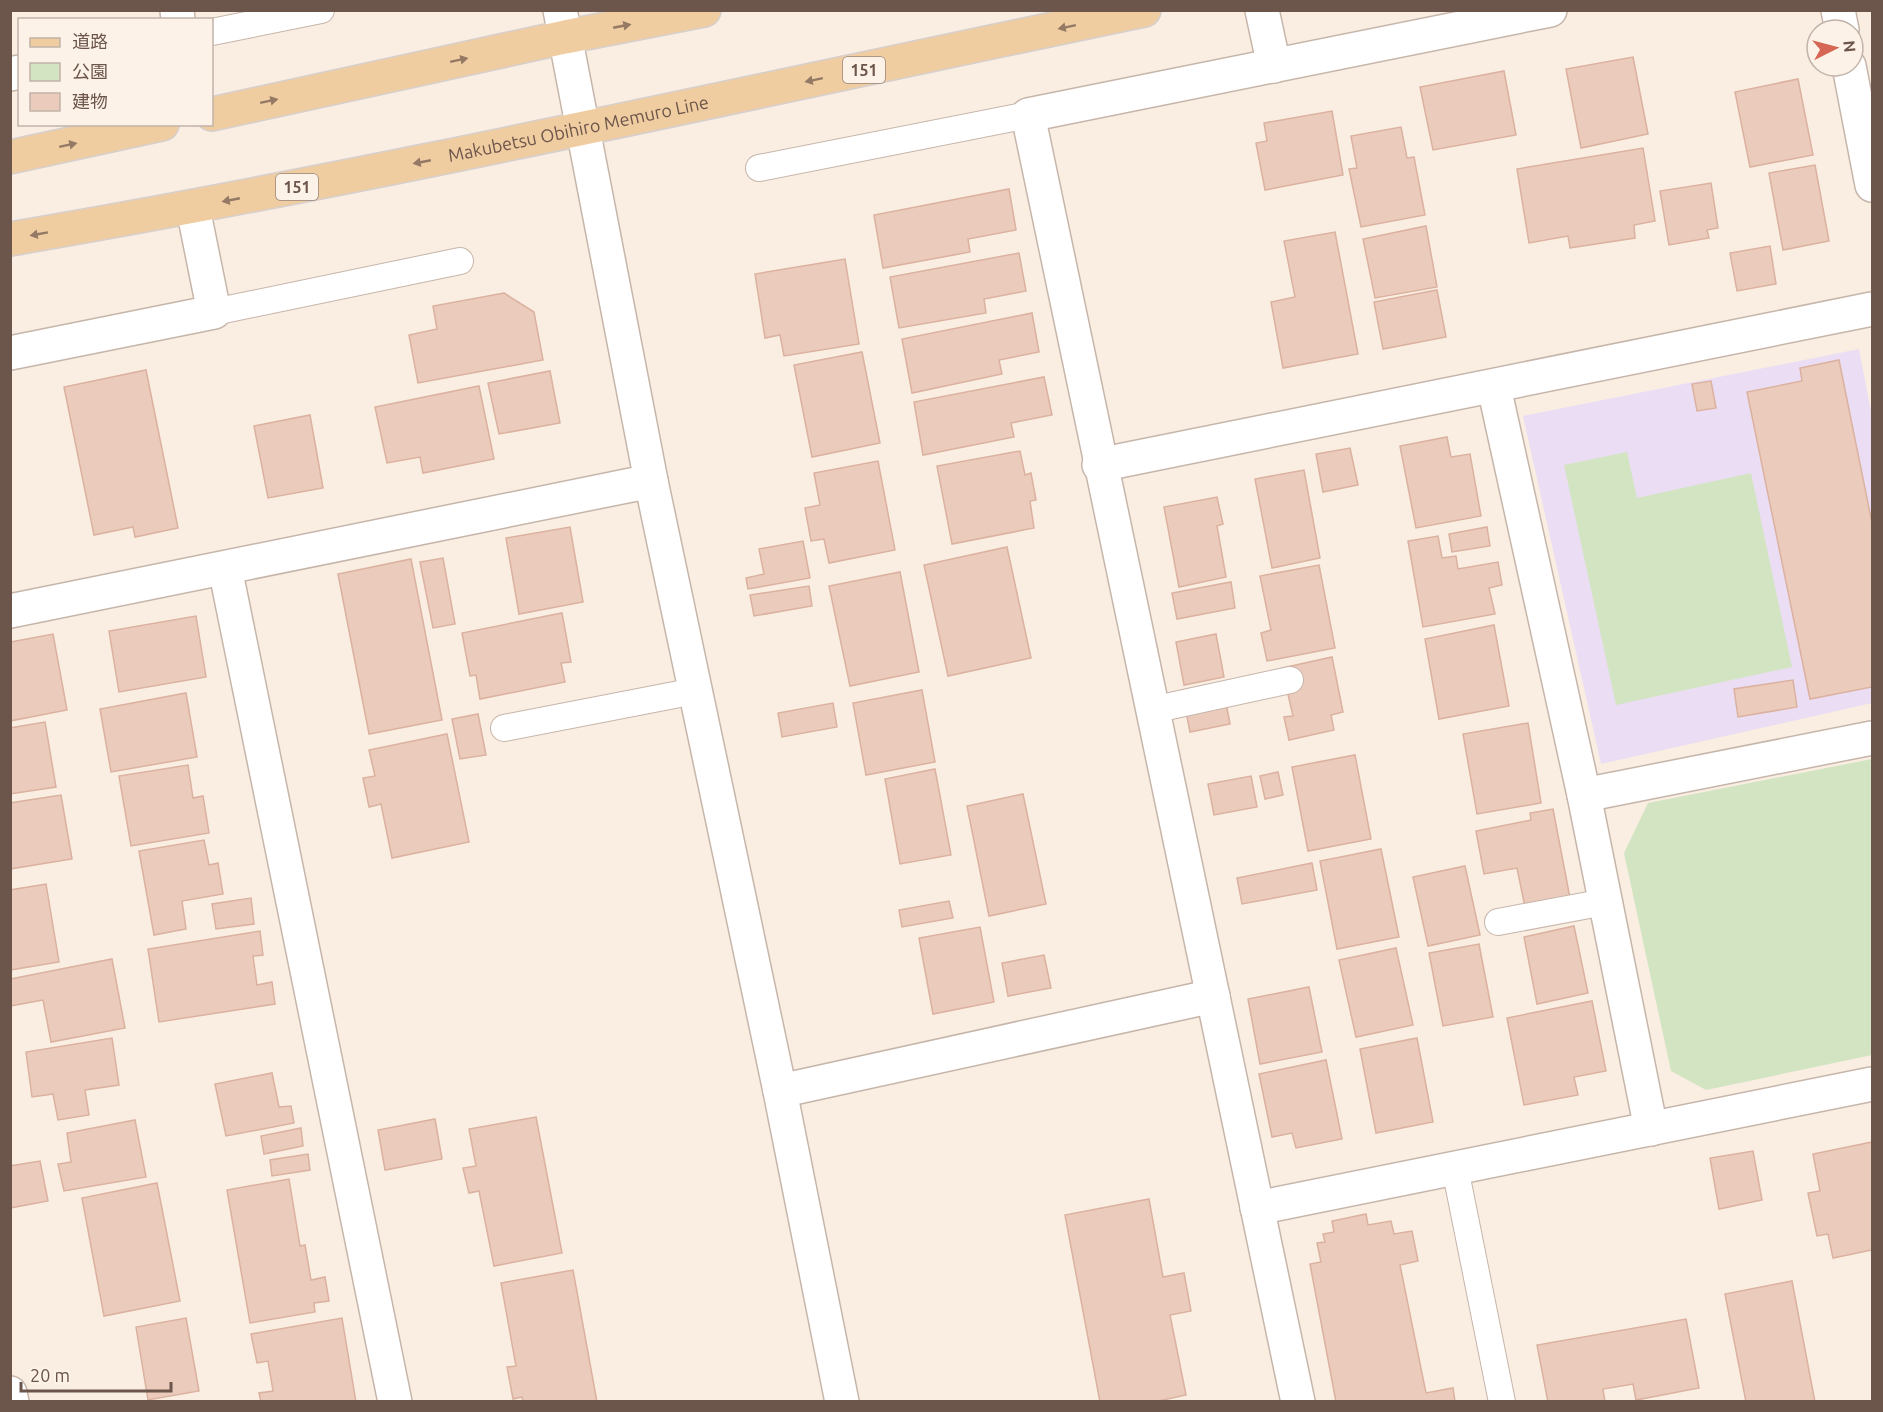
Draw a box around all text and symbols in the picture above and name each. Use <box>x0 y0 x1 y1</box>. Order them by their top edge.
legend <box>18 18 213 126</box>
north arrow <box>1805 18 1865 78</box>
one-way arrow <box>613 21 632 30</box>
one-way arrow <box>1057 22 1076 32</box>
text: 道路 <box>72 31 108 51</box>
text: N <box>1840 40 1859 53</box>
one-way arrow <box>450 55 469 64</box>
road number: 151 <box>843 57 885 83</box>
text: 公園 <box>72 61 108 81</box>
one-way arrow <box>805 76 824 86</box>
text: 建物 <box>72 91 108 111</box>
street label: Makubetsu Obihiro Memuro Line <box>446 91 710 165</box>
one-way arrow <box>259 96 278 106</box>
one-way arrow <box>58 140 77 149</box>
one-way arrow <box>413 158 432 167</box>
road number: 151 <box>276 174 318 200</box>
one-way arrow <box>222 196 241 205</box>
one-way arrow <box>30 230 49 239</box>
scale bar <box>21 1355 171 1393</box>
text: 20 m <box>30 1365 70 1385</box>

